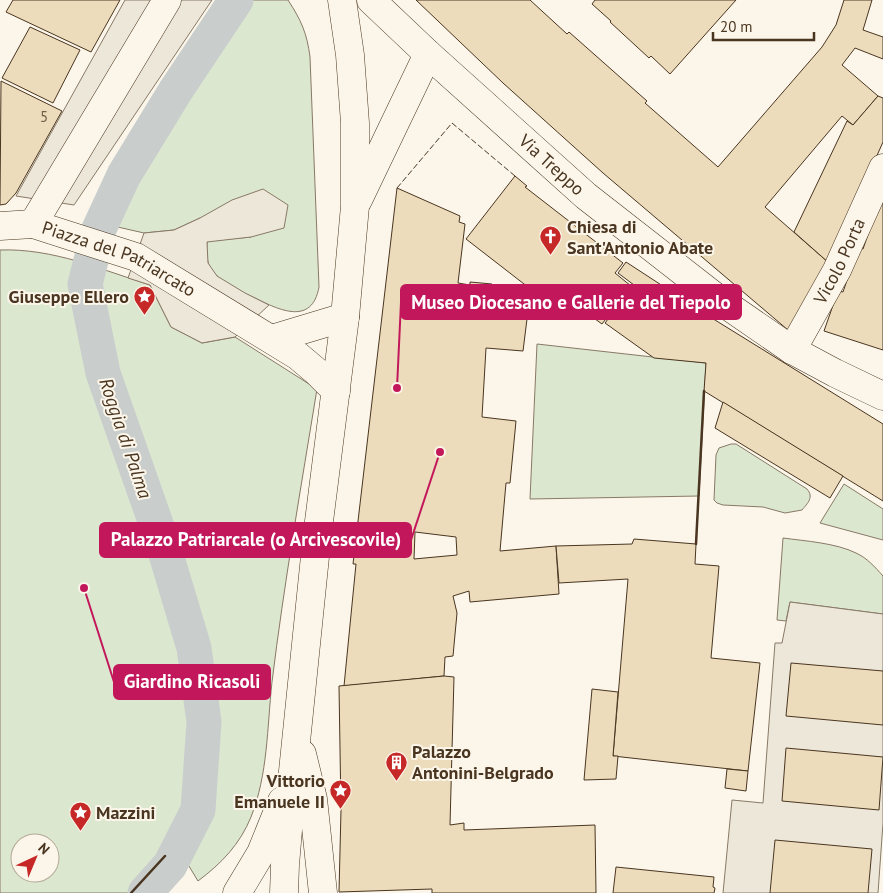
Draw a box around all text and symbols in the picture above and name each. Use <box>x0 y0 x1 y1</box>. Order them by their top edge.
scale bar <box>713 10 814 42</box>
text: 20 m <box>720 17 753 36</box>
house number: 5 <box>40 107 48 126</box>
street label: Via Treppo <box>513 128 590 200</box>
street label: Vicolo Porta <box>808 214 870 309</box>
place label: Chiesa di Sant'Antonio Abate <box>567 215 713 259</box>
street label: Piazza del Patriarcato <box>39 216 200 302</box>
church icon: Chiesa di Sant'Antonio Abate <box>539 225 563 256</box>
place label: Giuseppe Ellero <box>9 285 129 308</box>
place icon: Giuseppe Ellero <box>133 285 157 316</box>
callout: Museo Diocesano e Gallerie del Tiepolo <box>401 285 741 319</box>
text: Museo Diocesano e Gallerie del Tiepolo <box>411 290 731 314</box>
water label: Roggia di Palma <box>94 375 158 502</box>
callout: Palazzo Patriarcale (o Arcivescovile) <box>100 523 411 557</box>
text: Palazzo Patriarcale (o Arcivescovile) <box>111 527 401 551</box>
callout: Giardino Ricasoli <box>114 665 270 699</box>
text: Giardino Ricasoli <box>124 669 260 693</box>
place label: Palazzo Antonini-Belgrado <box>412 740 554 784</box>
building icon: Palazzo Antonini-Belgrado <box>384 750 408 781</box>
place label: Vittorio Emanuele II <box>234 769 325 813</box>
place icon: Vittorio Emanuele II <box>329 779 353 810</box>
place icon: Mazzini <box>68 801 92 832</box>
place label: Mazzini <box>96 801 155 824</box>
north arrow <box>10 833 60 883</box>
text: N <box>34 839 54 858</box>

